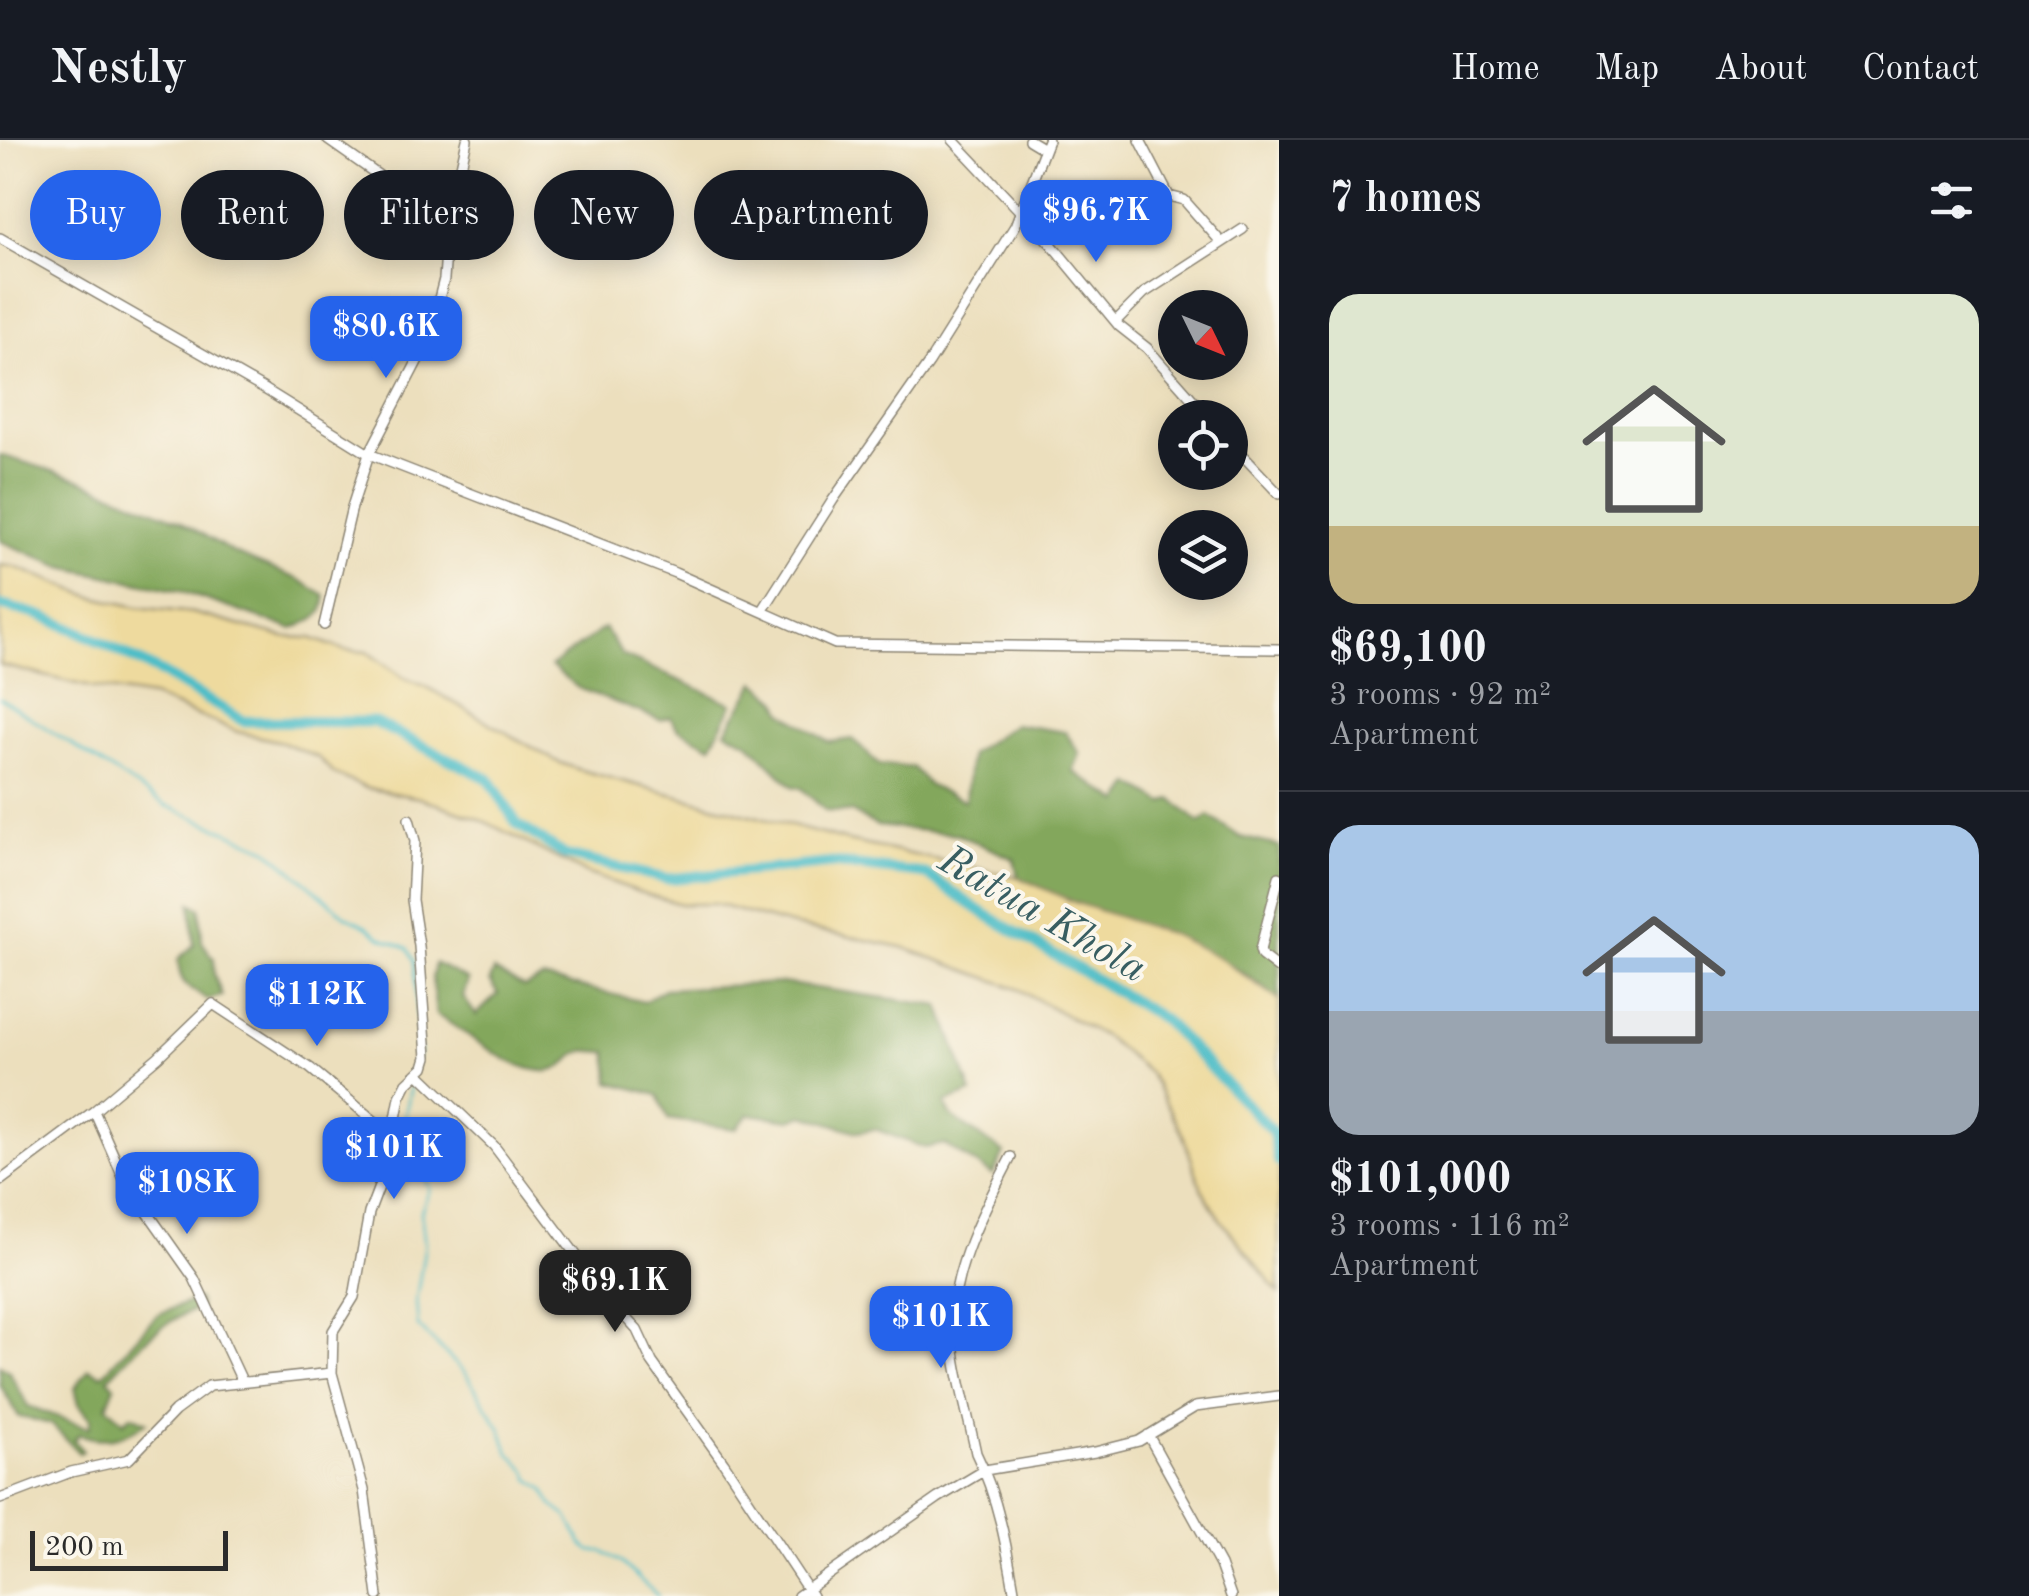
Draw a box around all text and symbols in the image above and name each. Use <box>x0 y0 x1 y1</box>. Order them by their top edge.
text: Nestly <box>50 45 187 93</box>
text: Home <box>1451 52 1540 87</box>
text: Map <box>1595 52 1659 87</box>
text: About <box>1714 52 1807 87</box>
text: Contact <box>1862 52 1979 87</box>
chip: Buy <box>30 170 161 260</box>
chip: Rent <box>181 170 324 260</box>
chip: Filters <box>344 170 514 260</box>
chip: New <box>534 170 674 260</box>
chip: Apartment <box>694 170 928 260</box>
icon: filters <box>1924 173 1979 228</box>
text: 7 homes <box>1329 179 1481 221</box>
pin: $96.7K <box>1015 180 1177 265</box>
text: $96.7K <box>1042 196 1150 228</box>
north arrow <box>1158 290 1248 380</box>
map controls <box>1158 290 1248 600</box>
pin: $80.6K <box>305 296 467 381</box>
text: $80.6K <box>332 312 440 344</box>
icon: home <box>1564 359 1744 539</box>
button: locate <box>1158 400 1248 490</box>
button: layers <box>1158 510 1248 600</box>
text: $69,100 <box>1329 629 1487 671</box>
text: 3 rooms · 92 m² <box>1329 680 1551 712</box>
text: Apartment <box>1329 720 1479 752</box>
water label: Ratua Khola <box>930 839 1153 992</box>
icon: home <box>1564 890 1744 1070</box>
pin: $112K <box>247 964 387 1049</box>
text: $112K <box>268 980 366 1012</box>
pin: $101K <box>324 1117 464 1202</box>
text: $101K <box>345 1133 443 1165</box>
pin: $108K <box>117 1152 257 1237</box>
text: $101,000 <box>1329 1160 1511 1202</box>
text: $108K <box>138 1168 236 1200</box>
text: 3 rooms · 116 m² <box>1329 1211 1570 1243</box>
pin: $69.1K <box>534 1250 696 1335</box>
text: Apartment <box>1329 1251 1479 1283</box>
text: $69.1K <box>561 1266 669 1298</box>
pin: $101K <box>871 1286 1011 1371</box>
text: $101K <box>892 1302 990 1334</box>
scale bar <box>30 1526 228 1570</box>
text: 200 m <box>45 1534 124 1562</box>

